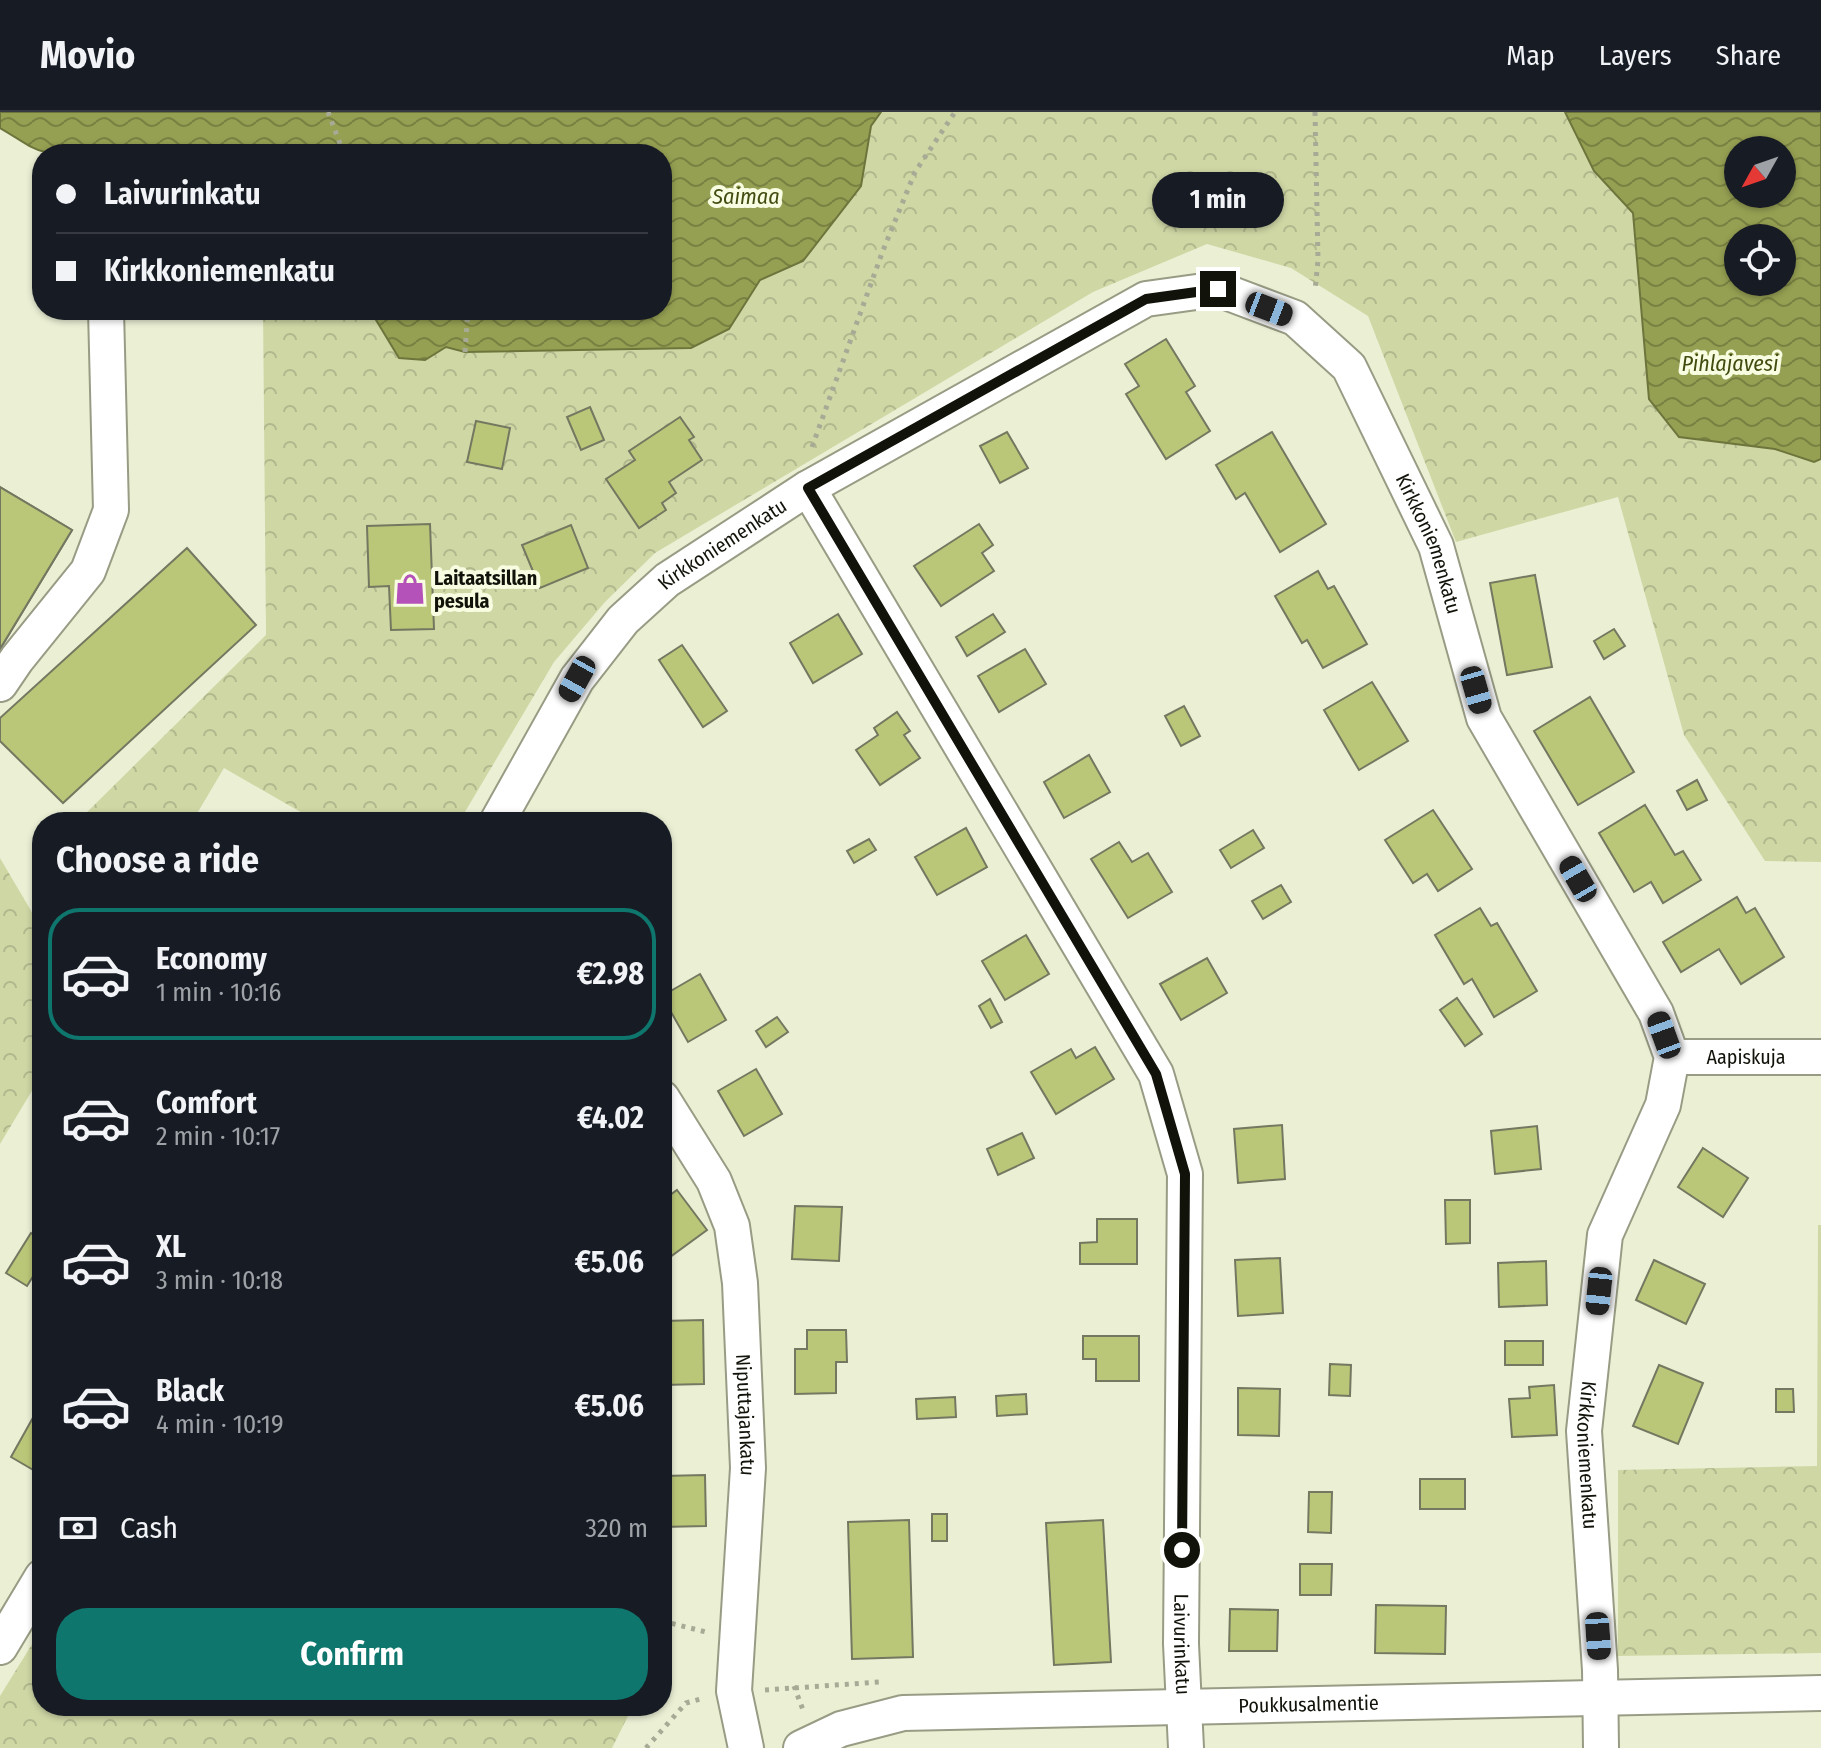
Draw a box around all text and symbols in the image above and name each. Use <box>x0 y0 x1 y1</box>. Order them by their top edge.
text: Movio <box>40 32 135 78</box>
text: Map <box>1506 39 1555 72</box>
text: Layers <box>1599 39 1672 72</box>
text: Share <box>1716 39 1781 72</box>
north arrow <box>1724 136 1796 208</box>
map controls <box>1724 136 1796 296</box>
callout: 1 min <box>1152 173 1284 229</box>
text: Laivurinkatu <box>104 176 260 212</box>
water label: Saimaa <box>711 183 780 210</box>
text: 1 min <box>1190 184 1246 215</box>
button: locate <box>1724 224 1796 296</box>
text: Kirkkoniemenkatu <box>104 253 335 289</box>
route end <box>1200 271 1236 307</box>
car <box>1242 289 1296 329</box>
water label: Pihlajavesi <box>1681 350 1779 377</box>
street label: Kirkkoniemenkatu <box>1391 470 1466 616</box>
street label: Kirkkoniemenkatu <box>653 493 791 595</box>
place label: Laitaatsillan pesula <box>434 566 537 613</box>
shop icon: Laitaatsillan pesula <box>393 572 427 606</box>
car <box>555 652 599 706</box>
car <box>1458 664 1494 716</box>
text: Choose a ride <box>56 838 259 882</box>
car <box>1556 852 1600 906</box>
icon: car <box>60 938 132 1010</box>
text: Economy <box>156 941 267 977</box>
text: €2.98 <box>577 956 644 992</box>
text: 1 min · 10:16 <box>156 977 281 1008</box>
car <box>1645 1008 1683 1062</box>
street label: Aapiskuja <box>1706 1045 1786 1069</box>
icon: car <box>60 1082 132 1154</box>
text: Comfort <box>156 1085 257 1121</box>
text: €4.02 <box>577 1100 644 1136</box>
text: 2 min · 10:17 <box>156 1121 280 1152</box>
icon: car <box>60 1226 132 1298</box>
text: XL <box>156 1229 186 1265</box>
text: €5.06 <box>575 1244 644 1280</box>
text: 3 min · 10:18 <box>156 1265 283 1296</box>
car <box>1585 1266 1613 1316</box>
street label: Niputtajankatu <box>731 1353 760 1477</box>
icon: car <box>60 1370 132 1442</box>
text: Black <box>156 1373 224 1409</box>
street label: Kirkkoniemenkatu <box>1572 1380 1603 1530</box>
text: €5.06 <box>575 1388 644 1424</box>
text: 4 min · 10:19 <box>156 1409 284 1440</box>
icon: cash <box>56 1506 100 1550</box>
text: Cash <box>120 1510 178 1546</box>
text: 320 m <box>585 1513 648 1544</box>
route start <box>1164 1532 1200 1568</box>
street label: Laivurinkatu <box>1169 1594 1195 1696</box>
button: Confirm <box>56 1608 648 1700</box>
car <box>1584 1611 1612 1661</box>
street label: Poukkusalmentie <box>1238 1691 1379 1718</box>

